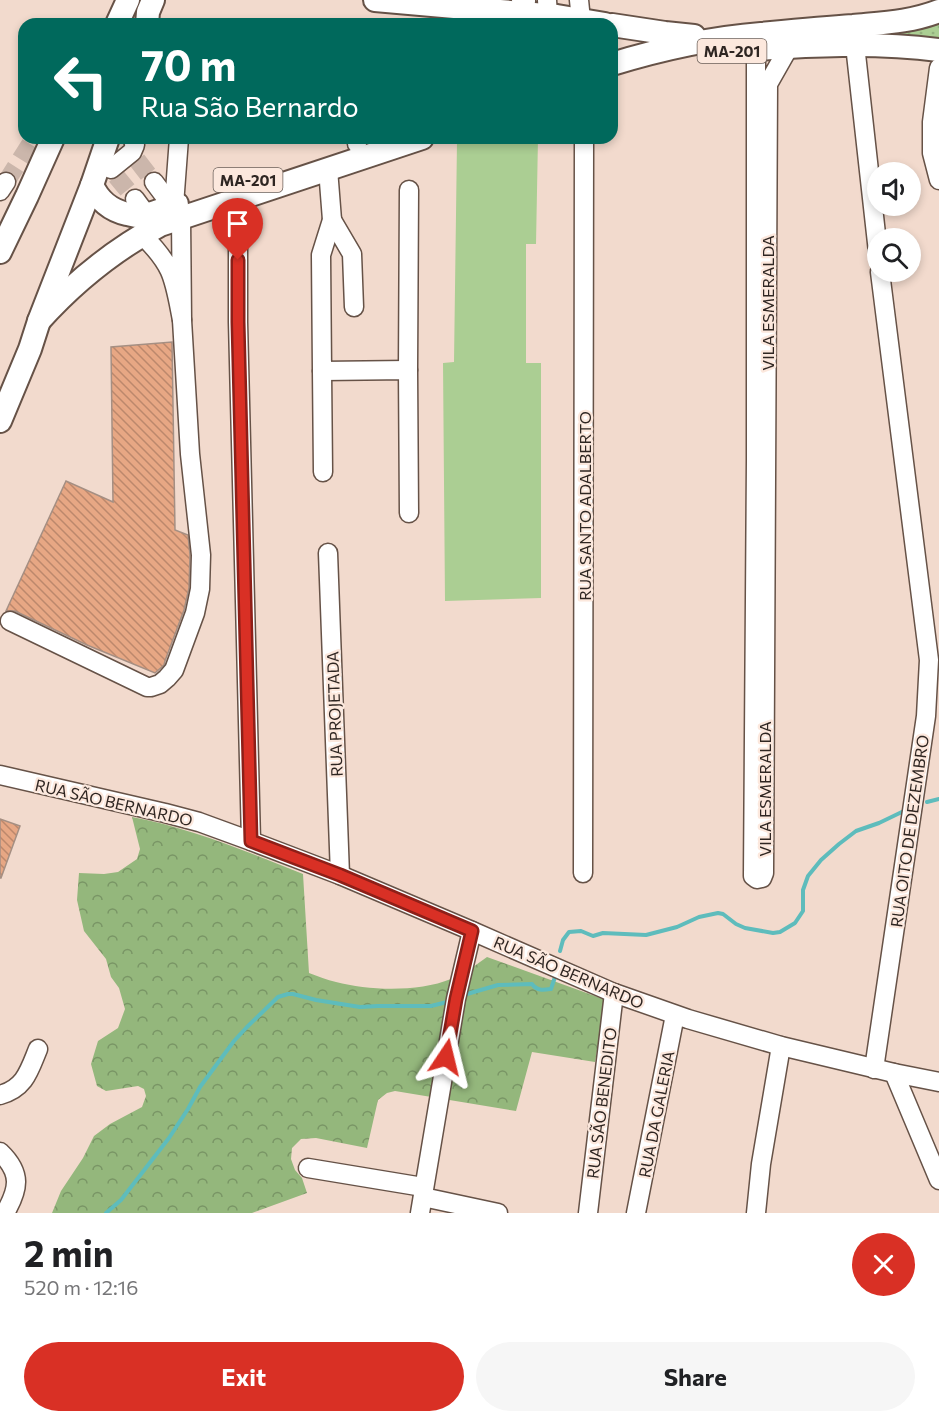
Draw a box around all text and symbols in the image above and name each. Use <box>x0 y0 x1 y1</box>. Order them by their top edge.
text: 70 m <box>141 38 236 90</box>
road number: MA-201 <box>698 39 766 63</box>
icon: left <box>42 42 120 120</box>
text: Rua São Bernardo <box>141 90 359 123</box>
map controls <box>867 162 921 282</box>
button: sound <box>867 162 921 216</box>
road number: MA-201 <box>214 168 282 192</box>
pin <box>212 198 263 260</box>
icon: arrive <box>221 207 254 240</box>
button: search <box>867 228 921 282</box>
street label: VILA ESMERALDA <box>758 235 777 371</box>
street label: RUA SANTO ADALBERTO <box>575 411 594 601</box>
street label: RUA PROJETADA <box>322 651 346 777</box>
street label: VILA ESMERALDA <box>755 721 774 857</box>
street label: RUA OITO DE DEZEMBRO <box>886 734 932 928</box>
street label: RUA SÃO BERNARDO <box>33 775 195 829</box>
street label: RUA SÃO BERNARDO <box>491 932 647 1012</box>
position arrow <box>414 1025 478 1089</box>
street label: RUA SÃO BENEDITO <box>582 1026 620 1180</box>
street label: RUA DA GALERIA <box>634 1049 678 1179</box>
text: 2 min <box>24 1230 114 1274</box>
button: close <box>852 1233 915 1296</box>
text: 520 m · 12:16 <box>24 1275 138 1299</box>
button: Exit <box>24 1342 464 1411</box>
button: Share <box>476 1342 915 1411</box>

